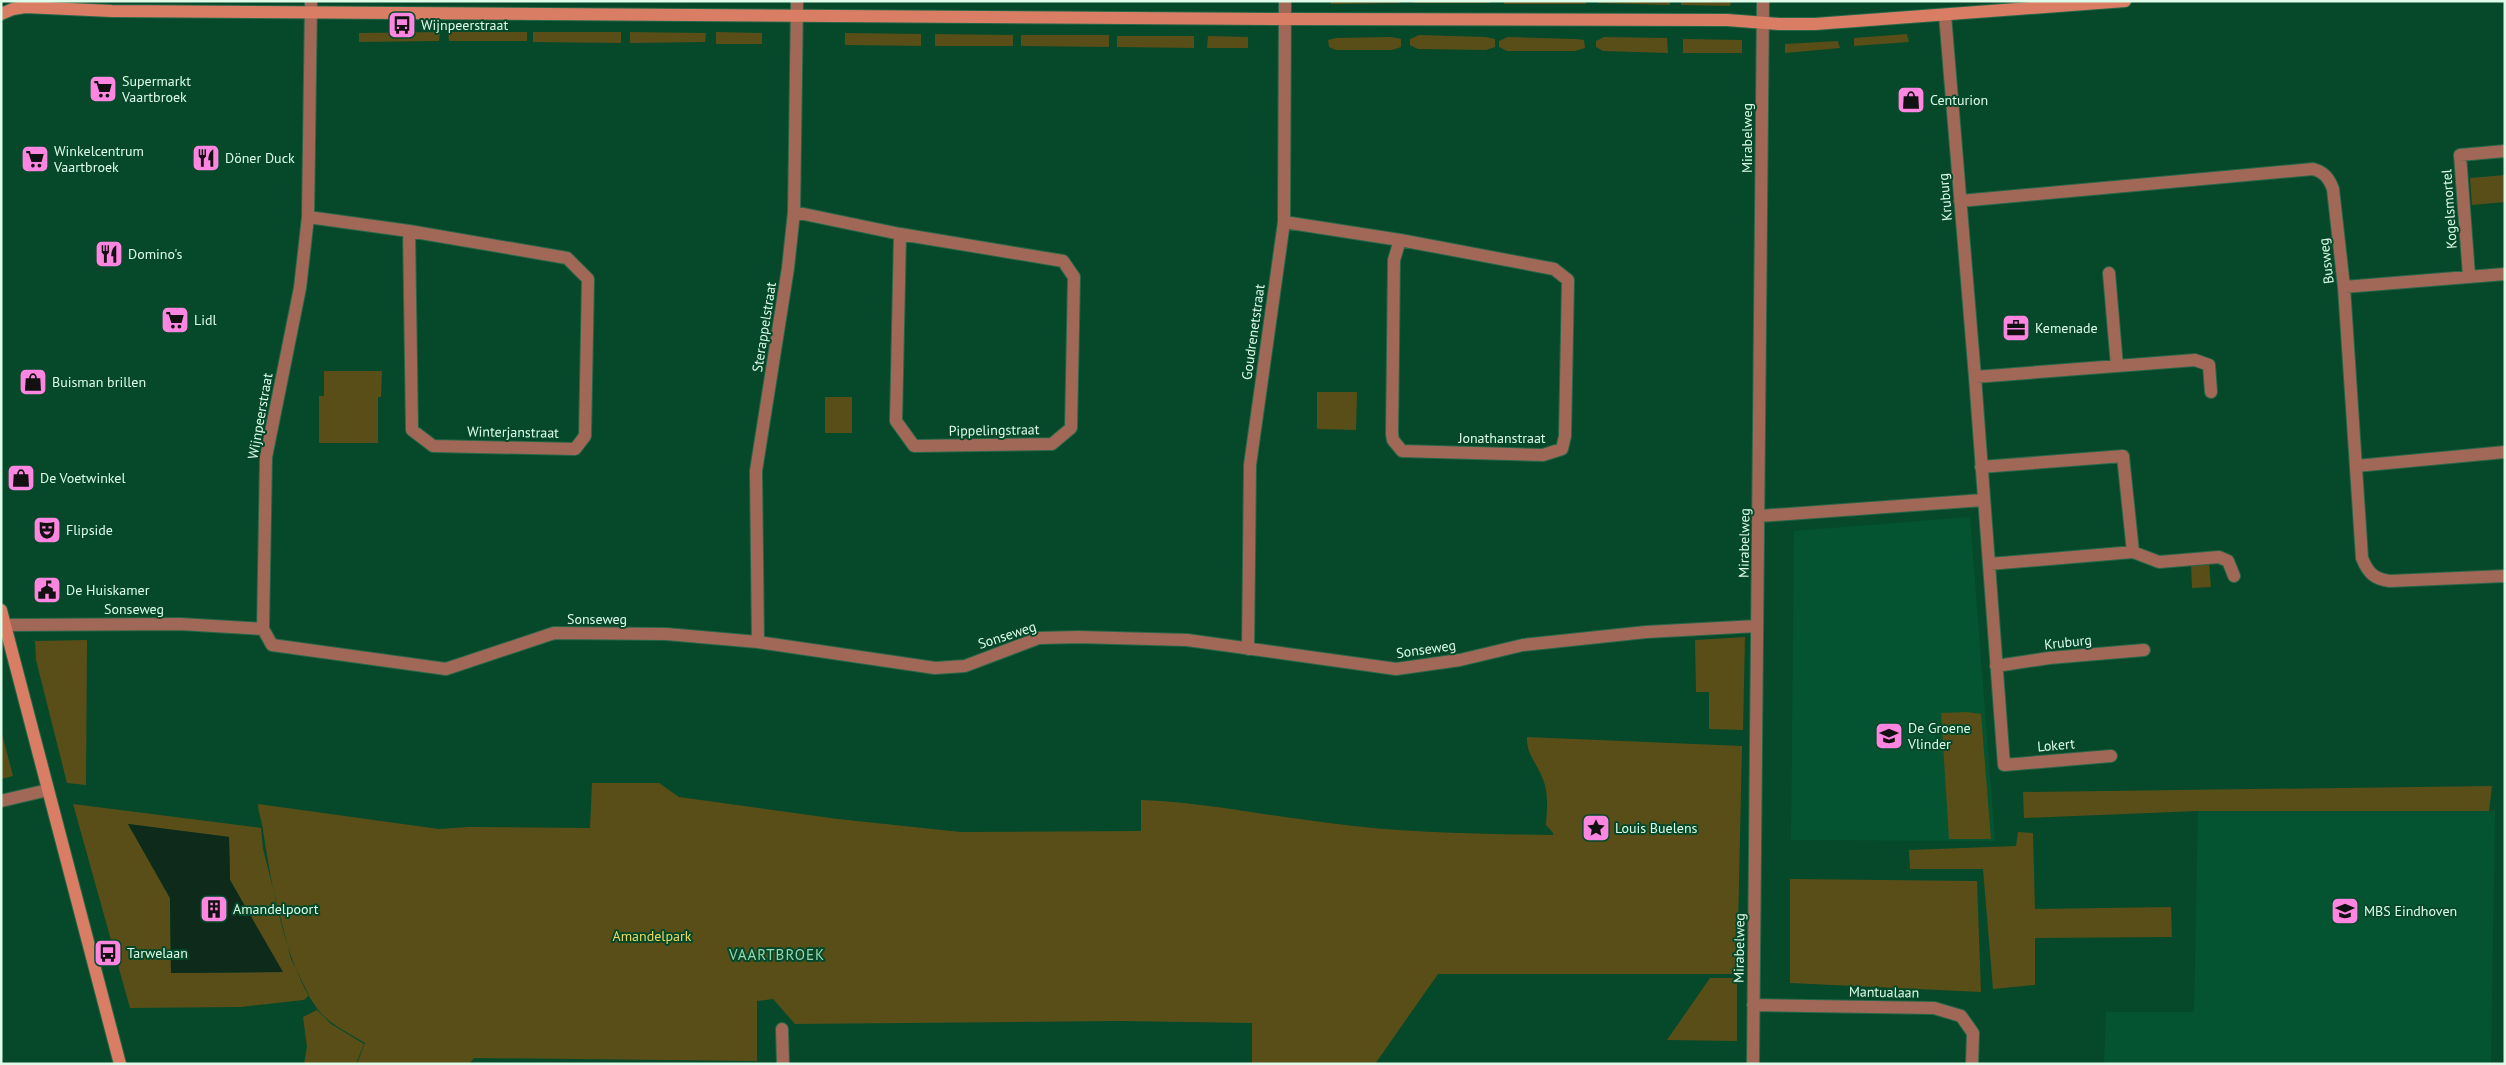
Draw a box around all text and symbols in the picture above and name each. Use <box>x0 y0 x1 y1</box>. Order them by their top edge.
bus stop icon: Wijnpeerstraat <box>387 10 417 40</box>
place label: Wijnpeerstraat <box>421 16 508 34</box>
place label: Supermarkt Vaartbroek <box>121 72 191 106</box>
supermarket icon: Supermarkt Vaartbroek <box>88 74 118 104</box>
shop icon: Centurion <box>1896 85 1926 115</box>
place label: Centurion <box>1930 91 1988 109</box>
street label: Mirabelweg <box>1738 103 1756 173</box>
place label: Winkelcentrum Vaartbroek <box>53 142 144 176</box>
restaurant icon: Döner Duck <box>191 143 221 173</box>
supermarket icon: Winkelcentrum Vaartbroek <box>20 144 50 174</box>
place label: Döner Duck <box>225 149 295 167</box>
street label: Kogelsmortel <box>2437 169 2461 249</box>
street label: Kruburg <box>1934 172 1956 222</box>
street label: Busweg <box>2314 237 2338 285</box>
restaurant icon: Domino's <box>94 239 124 269</box>
place label: Domino's <box>128 245 182 263</box>
street label: Sterappelstraat <box>748 280 780 373</box>
street label: Goudrenetstraat <box>1237 283 1269 381</box>
supermarket icon: Lidl <box>160 305 190 335</box>
place label: Lidl <box>194 311 217 329</box>
office icon: Kemenade <box>2001 313 2031 343</box>
place label: Kemenade <box>2035 319 2098 337</box>
shop icon: Buisman brillen <box>18 367 48 397</box>
street label: Wijnpeerstraat <box>244 371 276 460</box>
place label: Buisman brillen <box>52 373 146 391</box>
street label: Pippelingstraat <box>948 420 1040 440</box>
street label: Winterjanstraat <box>467 422 559 442</box>
street label: Jonathanstraat <box>1457 429 1546 447</box>
shop icon: De Voetwinkel <box>6 463 36 493</box>
place label: De Voetwinkel <box>40 469 126 487</box>
street label: Mirabelweg <box>1734 508 1754 578</box>
theatre icon: Flipside <box>32 515 62 545</box>
place label: Flipside <box>66 521 113 539</box>
public building icon: De Huiskamer <box>32 575 62 605</box>
place label: De Huiskamer <box>66 581 150 599</box>
street label: Sonseweg <box>104 600 164 618</box>
street label: Sonseweg <box>567 610 627 628</box>
street label: Sonseweg <box>976 617 1038 653</box>
street label: Kruburg <box>2043 631 2093 653</box>
street label: Sonseweg <box>1395 636 1457 662</box>
place label: De Groene Vlinder <box>1907 719 1971 753</box>
school or university icon: De Groene Vlinder <box>1874 721 1904 751</box>
street label: Lokert <box>2037 734 2076 756</box>
place icon: Louis Buelens <box>1581 813 1611 843</box>
place label: Louis Buelens <box>1615 819 1698 837</box>
building icon: Amandelpoort <box>199 894 229 924</box>
school or university icon: MBS Eindhoven <box>2330 896 2360 926</box>
place label: Amandelpoort <box>233 900 319 918</box>
place label: MBS Eindhoven <box>2364 902 2457 920</box>
street label: Mirabelweg <box>1729 913 1749 983</box>
park label: Amandelpark <box>613 927 692 945</box>
bus stop icon: Tarwelaan <box>93 938 123 968</box>
place label: Tarwelaan <box>127 944 188 962</box>
district label: VAARTBROEK <box>728 945 825 964</box>
street label: Mantualaan <box>1849 982 1919 1002</box>

